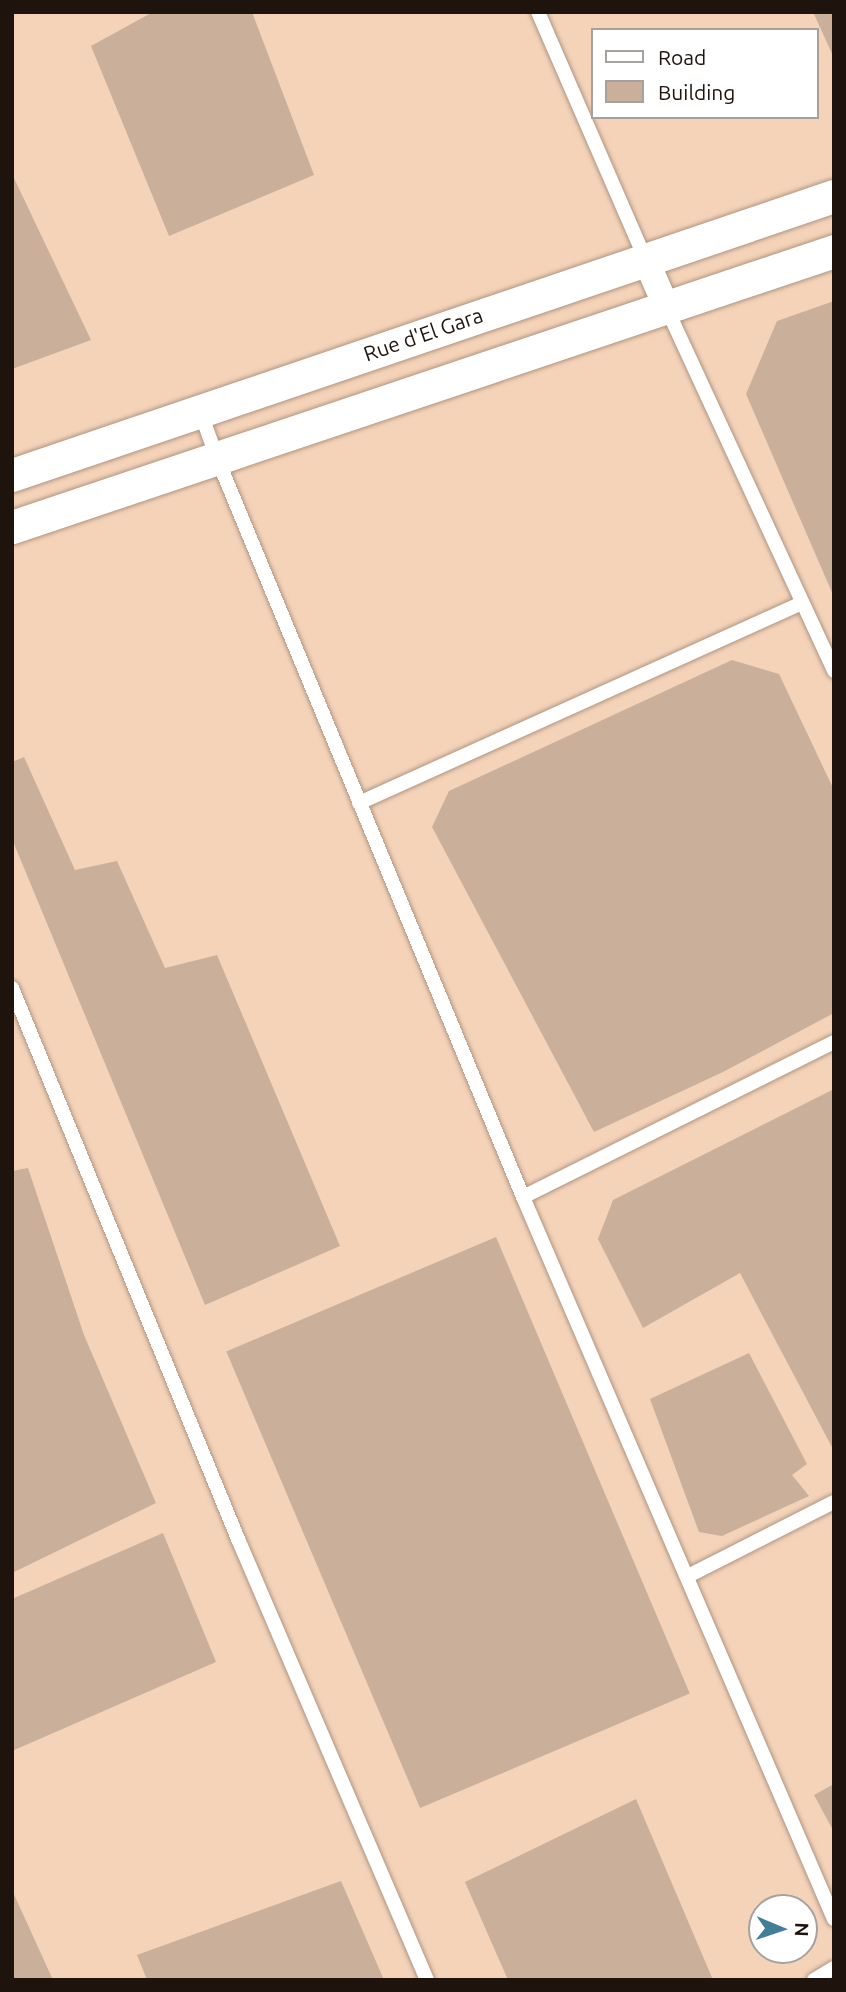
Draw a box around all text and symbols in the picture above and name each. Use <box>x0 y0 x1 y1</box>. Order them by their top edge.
legend <box>590 28 818 119</box>
text: Road <box>658 45 706 69</box>
text: Building <box>658 80 735 104</box>
street label: Rue d'El Gara <box>360 302 486 366</box>
north arrow <box>748 1894 818 1964</box>
text: N <box>791 1922 813 1937</box>

